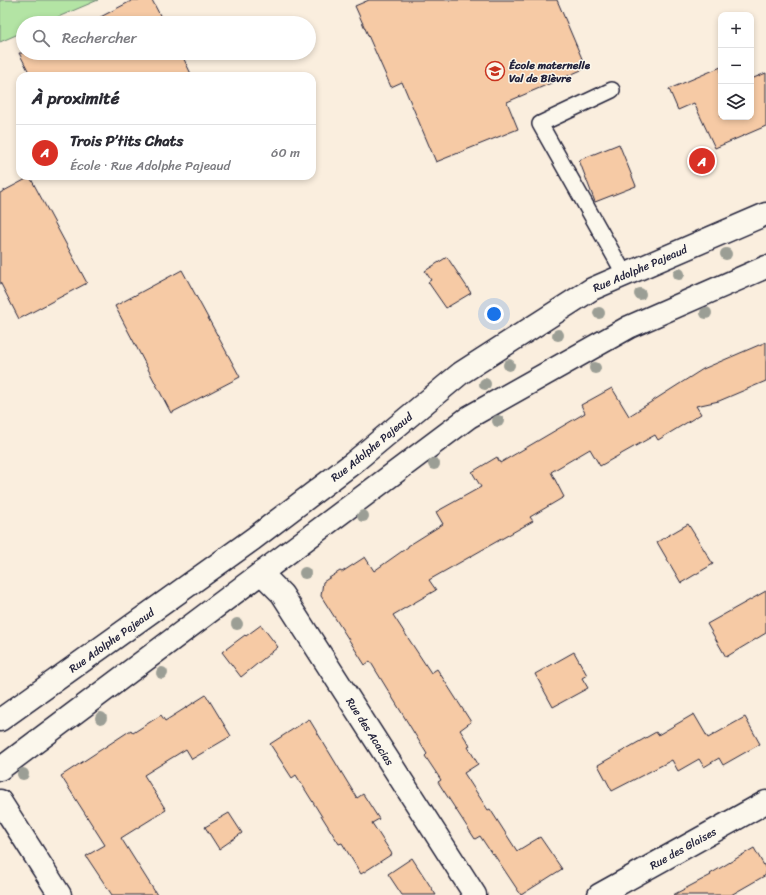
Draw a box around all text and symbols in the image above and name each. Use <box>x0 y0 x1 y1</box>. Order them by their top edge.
map controls <box>718 12 754 120</box>
button: + <box>718 12 754 48</box>
search box <box>16 16 316 60</box>
text: Rechercher <box>62 25 137 51</box>
icon: search <box>30 27 52 49</box>
button: − <box>718 48 754 84</box>
place label: École maternelle Val de Bièvre <box>509 56 591 88</box>
school or university icon: École maternelle Val de Bièvre <box>484 60 506 82</box>
text: À proximité <box>32 83 119 113</box>
button: layers <box>718 84 754 120</box>
text: Trois P’tits Chats <box>70 128 183 154</box>
text: A <box>41 141 49 164</box>
text: 60 m <box>271 141 300 164</box>
pin: A <box>689 146 715 176</box>
text: École · Rue Adolphe Pajeaud <box>70 154 230 177</box>
street label: Rue Adolphe Pajeaud <box>590 240 691 298</box>
your location <box>484 304 504 324</box>
street label: Rue Adolphe Pajeaud <box>327 407 418 487</box>
street label: Rue Adolphe Pajeaud <box>65 603 159 678</box>
street label: Rue des Acacias <box>341 694 399 770</box>
street label: Rue des Glaises <box>646 822 721 875</box>

